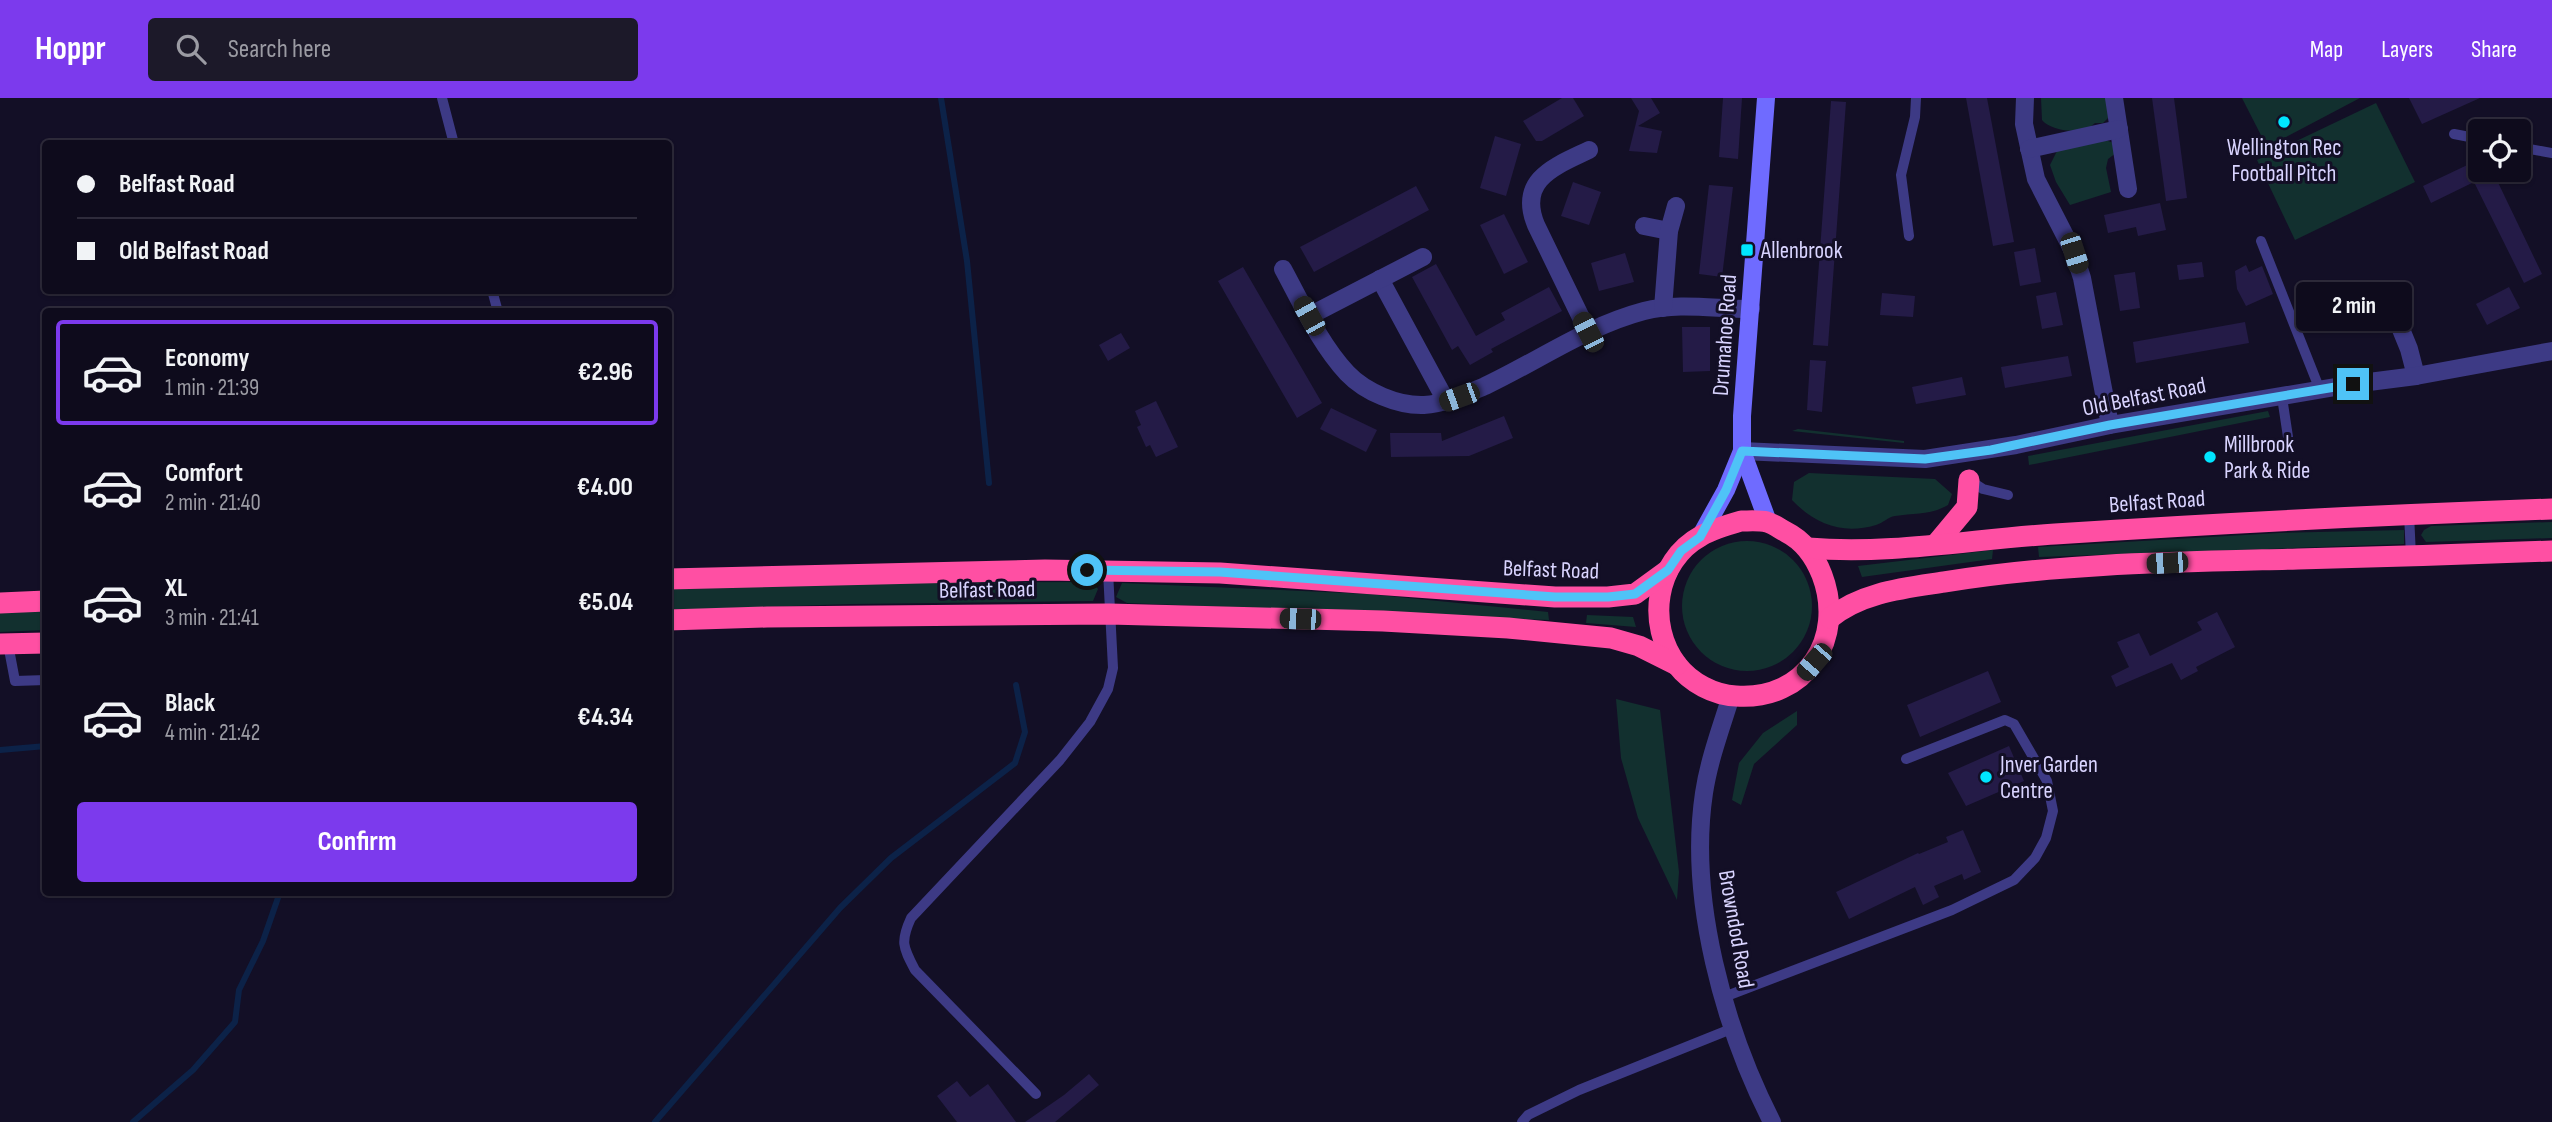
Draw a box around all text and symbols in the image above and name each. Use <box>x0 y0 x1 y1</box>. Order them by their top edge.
search box <box>148 18 638 81</box>
text: Hoppr <box>35 29 106 69</box>
icon: search <box>172 30 210 68</box>
text: Search here <box>228 34 331 65</box>
text: Map <box>2310 35 2343 64</box>
text: Layers <box>2381 35 2433 64</box>
text: Share <box>2471 35 2517 64</box>
marker: Wellington Rec Football Pitch <box>2276 114 2292 130</box>
map controls <box>2468 119 2531 182</box>
button: locate <box>2468 119 2531 182</box>
place label: Wellington Rec Football Pitch <box>2227 134 2341 188</box>
text: Belfast Road <box>119 169 235 200</box>
car <box>2058 230 2091 276</box>
text: Old Belfast Road <box>119 236 269 267</box>
place label: Allenbrook <box>1760 237 1843 265</box>
marker: Allenbrook <box>1739 242 1755 258</box>
street label: Drumahoe Road <box>1707 273 1743 397</box>
callout: 2 min <box>2295 282 2411 331</box>
text: 2 min <box>2332 292 2376 320</box>
car <box>1290 293 1329 339</box>
car <box>1570 309 1607 355</box>
icon: car <box>81 341 144 404</box>
text: Economy <box>165 343 249 374</box>
text: €2.96 <box>578 357 633 388</box>
route end <box>2337 368 2369 400</box>
street label: Old Belfast Road <box>2080 371 2208 423</box>
text: 1 min · 21:39 <box>165 374 259 402</box>
car <box>1436 380 1483 414</box>
place label: Millbrook Park & Ride <box>2224 431 2310 485</box>
marker: Millbrook Park & Ride <box>2202 449 2218 465</box>
icon: car <box>81 456 144 519</box>
text: Comfort <box>165 458 243 489</box>
text: €4.00 <box>577 472 633 503</box>
street label: Belfast Road <box>2108 485 2206 519</box>
text: 2 min · 21:40 <box>165 489 261 517</box>
car <box>2146 551 2189 575</box>
route start <box>1071 554 1103 586</box>
street label: Belfast Road <box>1502 554 1600 586</box>
icon: car <box>81 571 144 634</box>
text: XL <box>165 573 187 604</box>
street label: Belfast Road <box>939 575 1035 605</box>
text: €5.04 <box>578 587 633 618</box>
text: 3 min · 21:41 <box>165 604 259 632</box>
car <box>1279 608 1322 630</box>
car <box>1793 639 1836 685</box>
icon: car <box>81 686 144 749</box>
text: Black <box>165 688 215 719</box>
text: €4.34 <box>577 702 633 733</box>
text: 4 min · 21:42 <box>165 719 260 747</box>
place label: Jnver Garden Centre <box>1999 751 2098 805</box>
marker: Jnver Garden Centre <box>1978 769 1994 785</box>
button: Confirm <box>77 802 637 882</box>
street label: Browndod Road <box>1712 868 1760 990</box>

